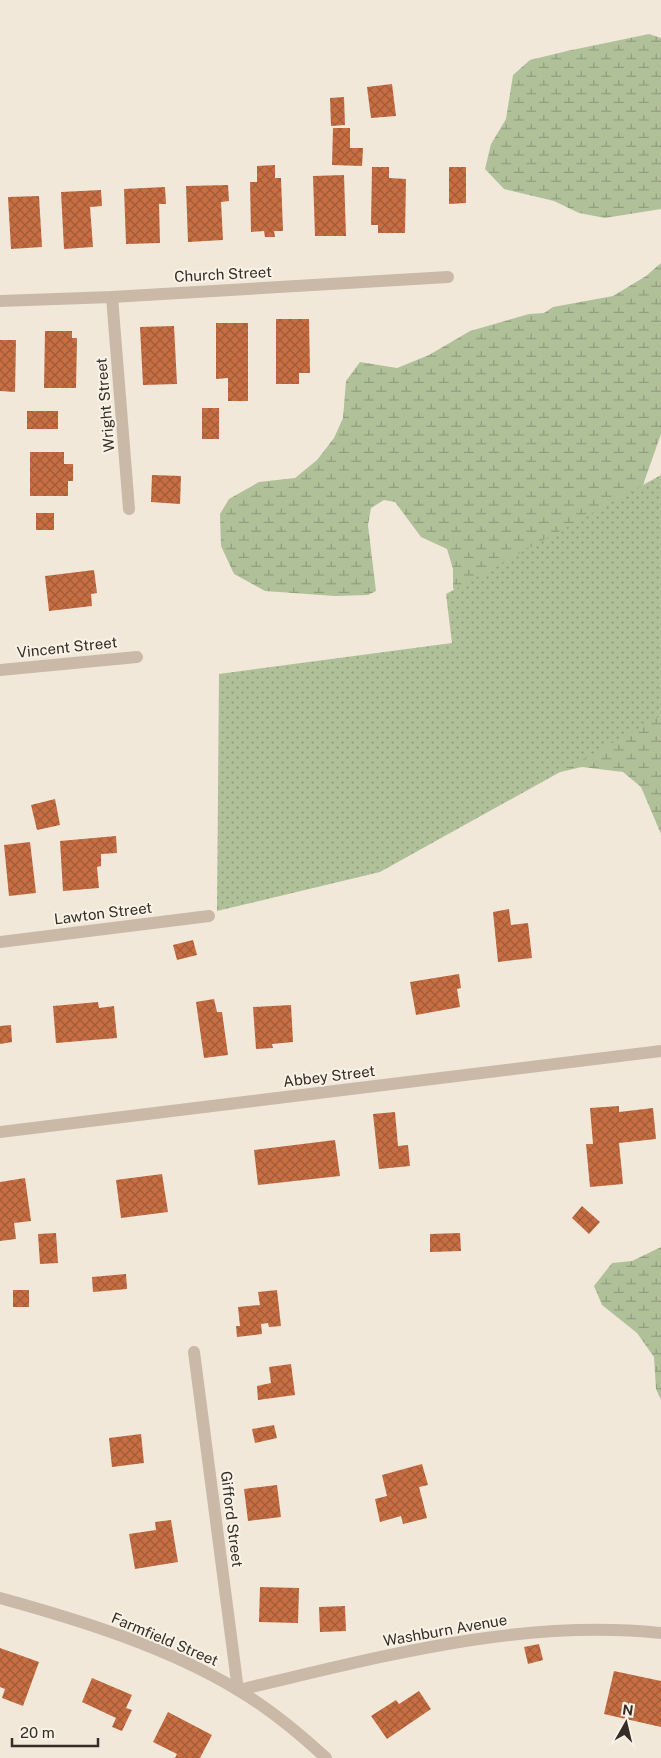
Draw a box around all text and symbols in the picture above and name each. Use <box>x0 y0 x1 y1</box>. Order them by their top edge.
street label: Church Street <box>174 263 272 285</box>
street label: Wright Street <box>92 357 118 453</box>
street label: Vincent Street <box>16 633 118 661</box>
street label: Lawton Street <box>53 899 153 927</box>
street label: Abbey Street <box>282 1062 376 1090</box>
street label: Gifford Street <box>218 1470 246 1568</box>
street label: Farmfield Street <box>109 1609 221 1669</box>
street label: Washburn Avenue <box>382 1611 508 1649</box>
north arrow <box>601 1698 651 1748</box>
text: N <box>621 1701 634 1719</box>
scale bar <box>12 1716 99 1748</box>
text: 20 m <box>20 1724 55 1741</box>

